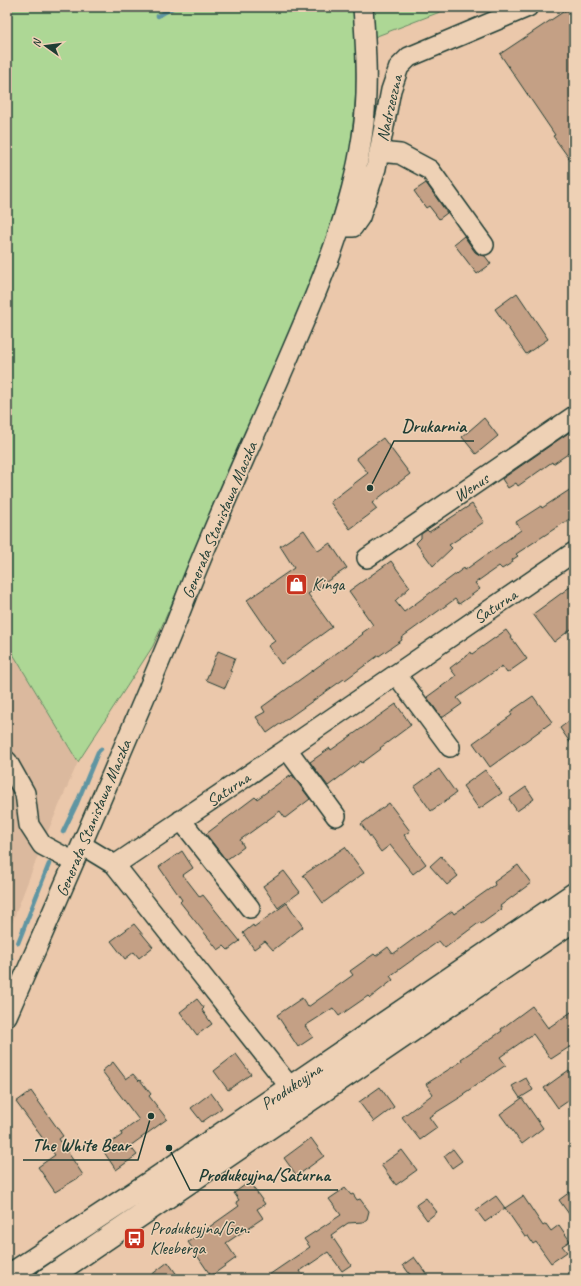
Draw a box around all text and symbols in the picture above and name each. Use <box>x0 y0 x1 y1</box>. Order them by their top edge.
north arrow <box>26 26 66 66</box>
text: N <box>29 36 44 49</box>
street label: Nadrzeczna <box>372 71 408 143</box>
callout: Drukarnia <box>394 411 474 441</box>
text: Drukarnia <box>402 415 468 437</box>
street label: Generała Stanisława Maczka <box>177 437 263 602</box>
street label: Wenus <box>450 468 494 507</box>
shop icon: Kinga <box>284 571 310 597</box>
place label: Kinga <box>312 574 345 595</box>
street label: Saturna <box>469 583 523 629</box>
street label: Generała Stanisława Maczka <box>51 735 137 900</box>
street label: Saturna <box>202 766 256 812</box>
street label: Produkcyjna <box>257 1057 327 1114</box>
callout: The White Bear <box>23 1130 138 1160</box>
text: The White Bear <box>32 1134 132 1156</box>
callout: Produkcyjna/Saturna <box>190 1160 338 1190</box>
text: Produkcyjna/Saturna <box>198 1164 331 1186</box>
place label: Produkcyjna/Gen. Kleeberga <box>150 1218 250 1259</box>
bus stop icon: Produkcyjna/Gen. Kleeberga <box>122 1225 148 1251</box>

